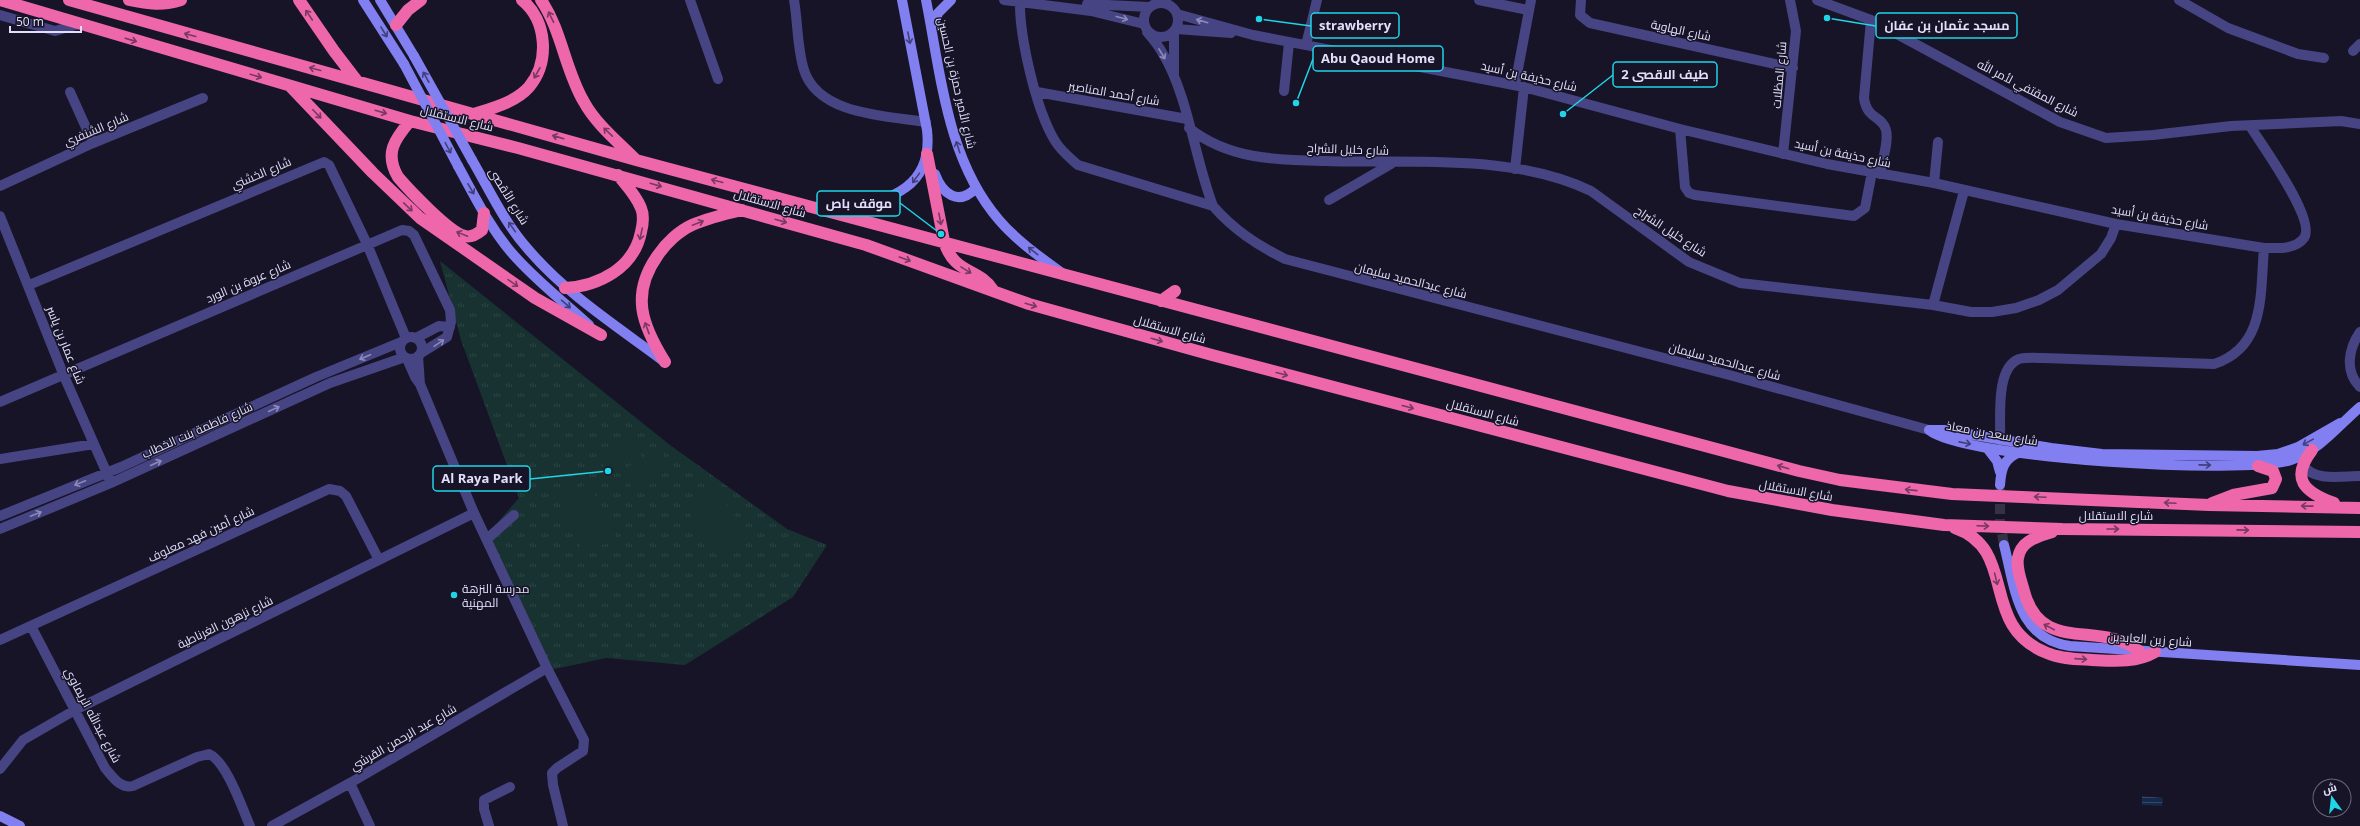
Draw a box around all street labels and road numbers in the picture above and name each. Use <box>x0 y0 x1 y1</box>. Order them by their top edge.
street label: شارع الهاوية <box>1649 15 1713 45</box>
street label: شارع الأمير حمزة بن الحسين <box>934 16 980 150</box>
street label: شارع المظلات <box>1768 41 1790 109</box>
street label: شارع المقتفي لأمر الله <box>1974 55 2082 123</box>
street label: شارع حذيفة بن أسيد <box>1479 57 1579 95</box>
street label: شارع أحمد المناصير <box>1066 76 1161 109</box>
street label: شارع الاستقلال <box>419 101 495 135</box>
street label: شارع الشنفري <box>61 108 132 152</box>
street label: شارع حذيفة بن أسيد <box>1793 134 1893 172</box>
street label: شارع خليل الشراح <box>1307 139 1389 159</box>
street label: شارع الخشني <box>228 153 295 195</box>
street label: شارع الأقصى <box>485 164 533 228</box>
street label: شارع الاستقلال <box>732 185 808 221</box>
street label: شارع حذيفة بن أسيد <box>2110 200 2210 234</box>
street label: شارع خليل الشراح <box>1632 201 1710 261</box>
street label: شارع عروة بن الورد <box>203 255 293 307</box>
street label: شارع عبدالحميد سليمان <box>1353 258 1469 302</box>
street label: شاع عمار بن ياسر <box>42 302 89 387</box>
street label: شارع الاستقلال <box>1132 311 1208 347</box>
street label: شارع عبدالحميد سليمان <box>1667 338 1783 384</box>
street label: شارع الاستقلال <box>1445 394 1521 430</box>
street label: شارع فاطمة بنت الخطاب <box>139 398 255 462</box>
street label: شارع سعد بن معاذ <box>1945 417 2039 449</box>
street label: شارع الاستقلال <box>1758 475 1834 505</box>
street label: شارع أمين فهد معلوف <box>145 502 257 566</box>
street label: شارع الاستقلال <box>2079 507 2153 524</box>
street label: شارع نزهون الغرناطية <box>174 591 276 653</box>
street label: شارع زين العابدين <box>2107 628 2193 650</box>
street label: شارع عبدالله الريماوي <box>59 664 125 767</box>
street label: شارع عبد الرحمن القرشي <box>347 700 460 776</box>

